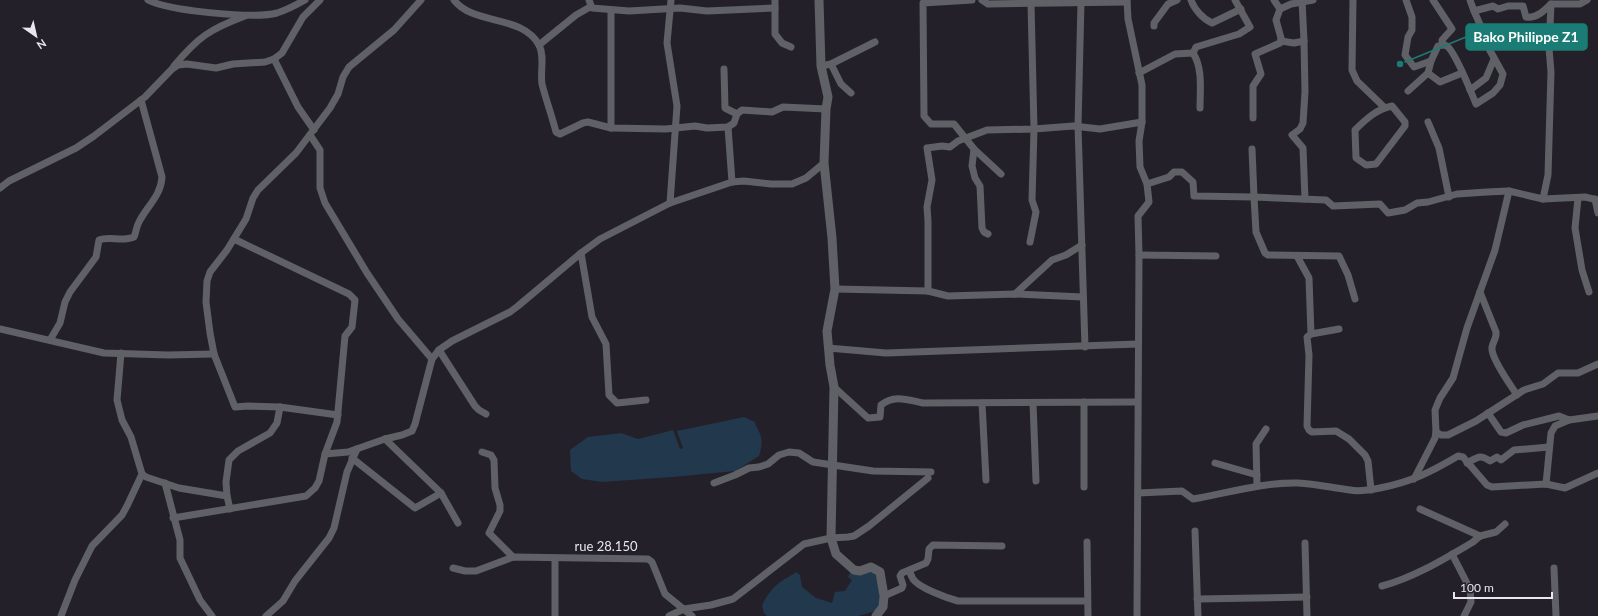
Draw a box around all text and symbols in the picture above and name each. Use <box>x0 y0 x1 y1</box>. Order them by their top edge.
north arrow <box>16 16 56 56</box>
callout: Bako Philippe Z1 <box>1466 24 1587 50</box>
text: Bako Philippe Z1 <box>1473 28 1579 45</box>
text: N <box>35 37 49 52</box>
street label: rue 28.150 <box>575 538 638 554</box>
scale bar <box>1454 574 1552 600</box>
text: 100 m <box>1460 580 1494 595</box>

